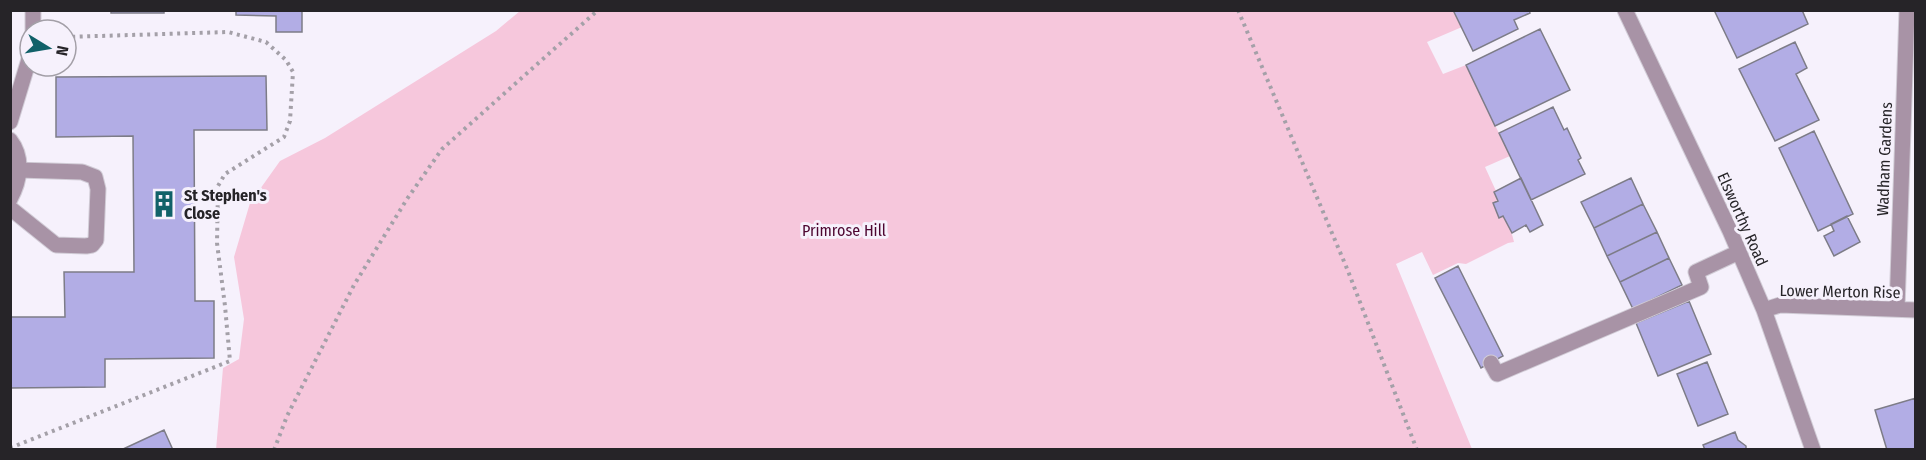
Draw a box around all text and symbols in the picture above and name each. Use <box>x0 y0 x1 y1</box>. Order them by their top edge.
north arrow <box>18 18 78 78</box>
text: N <box>52 44 72 57</box>
street label: Wadham Gardens <box>1873 101 1896 216</box>
street label: Elsworthy Road <box>1713 169 1772 269</box>
place label: St Stephen's Close <box>184 186 267 223</box>
building icon: St Stephen's Close <box>149 189 179 219</box>
park label: Primrose Hill <box>802 221 886 240</box>
street label: Lower Merton Rise <box>1779 281 1901 302</box>

